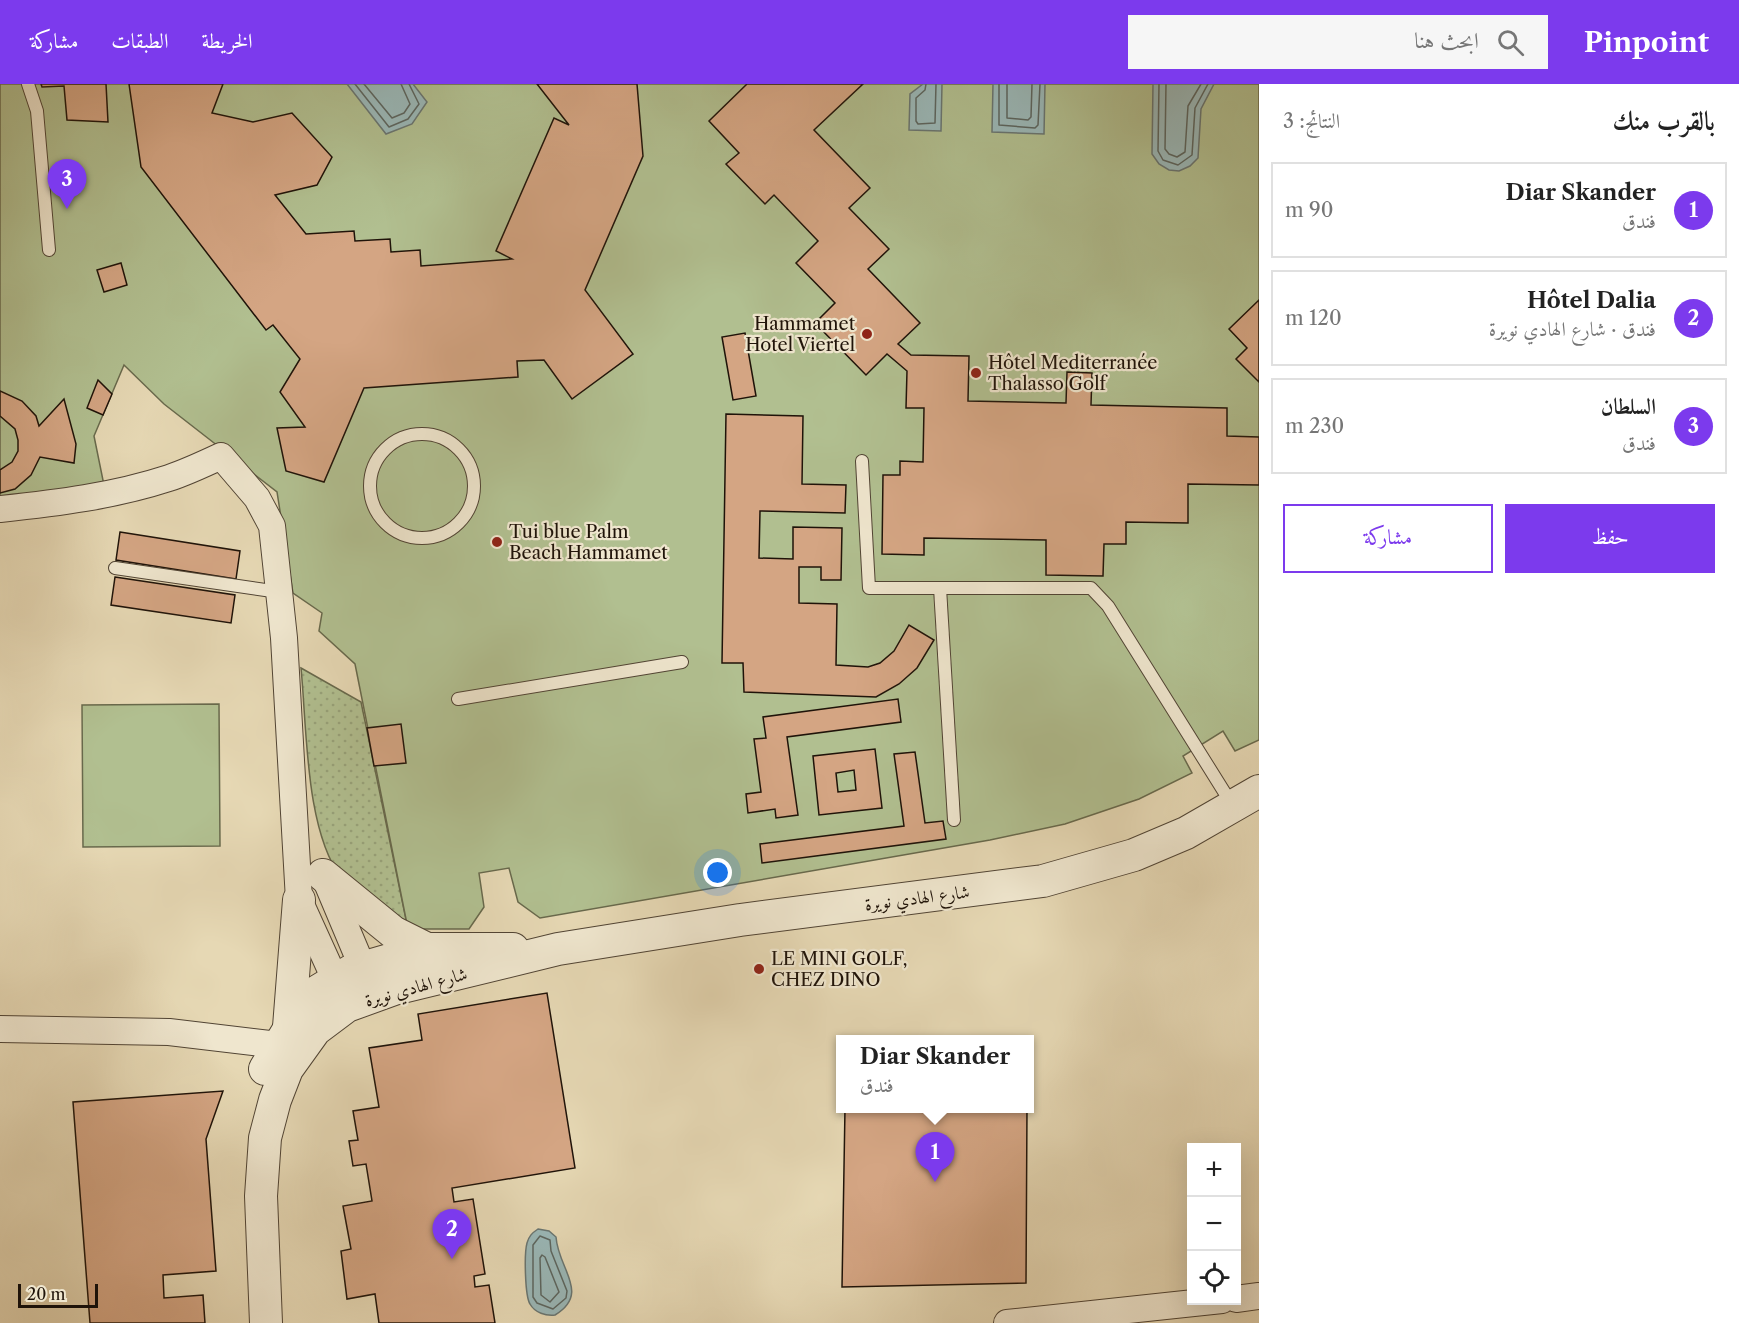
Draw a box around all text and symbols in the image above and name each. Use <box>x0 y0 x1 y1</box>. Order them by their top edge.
search box <box>1128 15 1548 69</box>
text: Pinpoint <box>1584 25 1709 59</box>
icon: search <box>1494 26 1527 59</box>
text: ابحث هنا <box>1414 27 1479 54</box>
text: مشاركة <box>30 28 78 53</box>
text: الطبقات <box>111 28 168 53</box>
text: الخريطة <box>201 28 253 53</box>
text: بالقرب منك <box>1612 105 1715 137</box>
text: النتائج: 3 <box>1283 109 1340 133</box>
pin: 3 <box>48 160 86 209</box>
text: Diar Skander <box>1506 179 1656 206</box>
text: 90 m <box>1285 198 1333 222</box>
text: 1 <box>1689 198 1698 222</box>
text: فندق <box>1622 209 1656 233</box>
text: Hôtel Dalia <box>1527 287 1656 314</box>
text: 120 m <box>1285 306 1342 330</box>
text: 2 <box>1688 306 1699 330</box>
place label: Hammamet Hotel Viertel <box>745 313 856 356</box>
text: فندق · شارع الهادي نويرة <box>1489 317 1656 341</box>
marker: Hammamet Hotel Viertel <box>860 327 874 341</box>
place label: Hôtel Mediterranée Thalasso Golf <box>988 352 1157 395</box>
marker: Hôtel Mediterranée Thalasso Golf <box>969 366 983 380</box>
text: السلطان <box>1601 393 1656 420</box>
text: 230 m <box>1285 414 1344 438</box>
text: 3 <box>1688 414 1699 438</box>
text: فندق <box>1622 431 1656 455</box>
button: مشاركة <box>1283 504 1493 573</box>
button: حفظ <box>1505 504 1715 573</box>
place label: Tui blue Palm Beach Hammamet <box>509 521 668 564</box>
marker: Tui blue Palm Beach Hammamet <box>490 535 504 549</box>
your location <box>703 858 732 887</box>
street label: شارع الهادي نويرة <box>863 881 971 919</box>
place label: LE MINI GOLF, CHEZ DINO <box>771 948 907 991</box>
marker: LE MINI GOLF, CHEZ DINO <box>752 962 766 976</box>
street label: شارع الهادي نويرة <box>362 963 471 1015</box>
popup <box>836 1035 1034 1113</box>
text: Diar Skander <box>860 1043 1010 1070</box>
text: فندق <box>860 1073 894 1097</box>
pin: 1 <box>916 1132 954 1182</box>
map controls <box>1187 1143 1241 1305</box>
button: + <box>1187 1143 1241 1197</box>
button: − <box>1187 1197 1241 1251</box>
pin: 2 <box>432 1210 472 1259</box>
button: locate <box>1187 1251 1241 1305</box>
scale bar <box>18 1281 98 1308</box>
text: 20 m <box>27 1284 66 1304</box>

